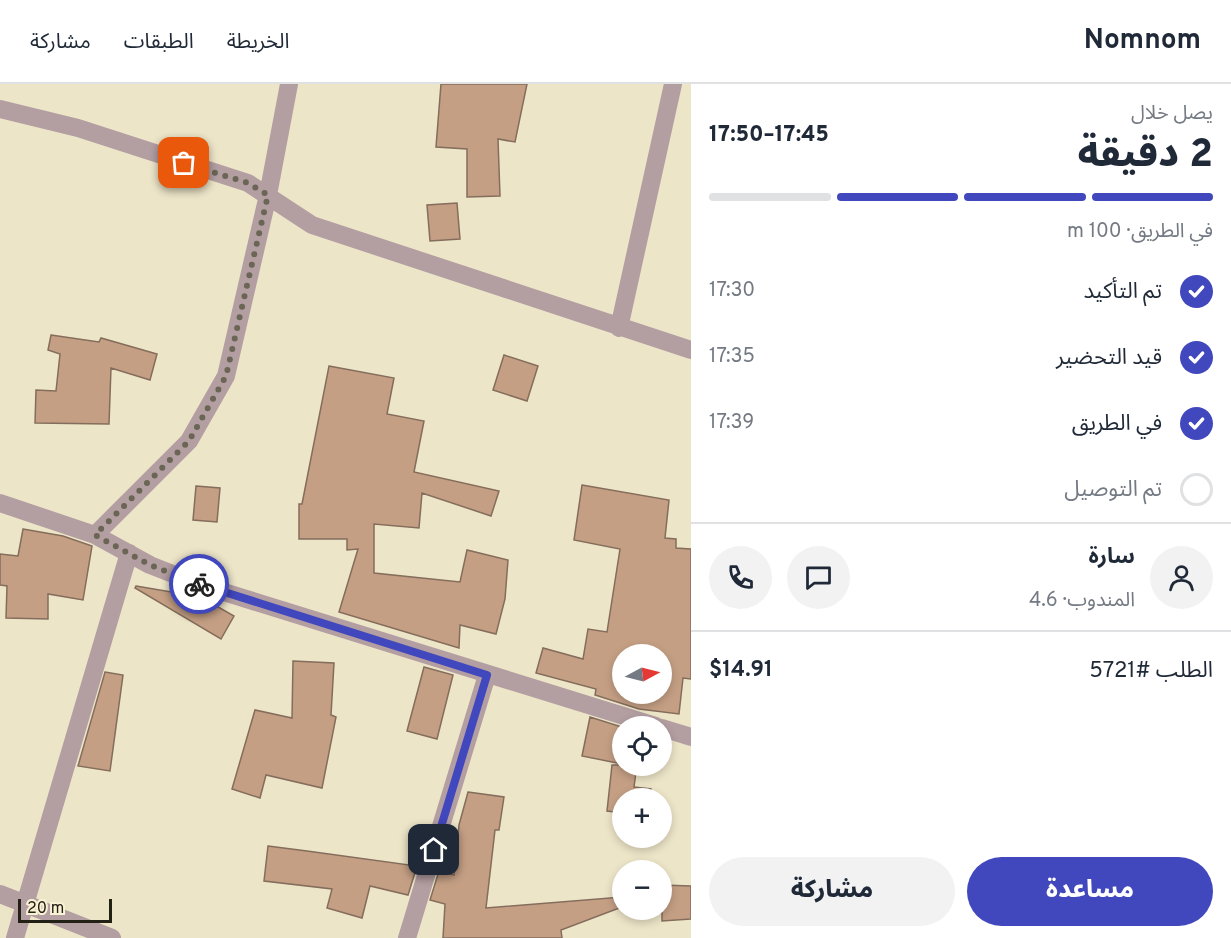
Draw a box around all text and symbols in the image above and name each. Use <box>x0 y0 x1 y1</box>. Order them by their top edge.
text: Nomnom <box>1084 23 1201 59</box>
text: مشاركة <box>30 29 91 56</box>
text: الطبقات <box>124 29 194 56</box>
text: الخريطة <box>227 29 290 56</box>
text: يصل خلال <box>1131 101 1213 127</box>
text: 17:45–17:50 <box>709 122 829 149</box>
text: 2 دقيقة <box>1077 132 1213 181</box>
pin <box>158 137 209 188</box>
icon: bag <box>167 146 200 179</box>
text: في الطريق · 100 m <box>1067 219 1213 245</box>
icon: check <box>1180 275 1213 308</box>
text: 17:30 <box>709 278 755 304</box>
text: تم التأكيد <box>1083 279 1162 306</box>
icon: check <box>1180 341 1213 374</box>
text: 17:35 <box>709 344 755 370</box>
text: قيد التحضير <box>1056 345 1162 372</box>
icon: check <box>1180 407 1213 440</box>
text: 17:39 <box>709 410 754 436</box>
text: في الطريق <box>1072 411 1162 438</box>
text: تم التوصيل <box>1064 477 1162 504</box>
text: سارة <box>1089 544 1135 571</box>
button: phone <box>709 546 772 609</box>
button: chat <box>787 546 850 609</box>
button: person <box>1150 546 1213 609</box>
courier <box>169 554 229 614</box>
icon: bike <box>183 568 216 601</box>
text: المندوب · 4.6 <box>1029 588 1135 614</box>
north arrow <box>612 644 672 704</box>
map controls <box>612 644 672 920</box>
text: $14.91 <box>709 657 773 684</box>
text: الطلب #5721 <box>1089 658 1213 685</box>
button: locate <box>612 716 672 776</box>
button: + <box>612 788 672 848</box>
pin <box>408 824 459 875</box>
icon: home <box>417 833 450 866</box>
button: مشاركة <box>709 857 955 926</box>
button: مساعدة <box>967 857 1213 926</box>
button: − <box>612 860 672 920</box>
scale bar <box>18 896 112 924</box>
text: 20 m <box>27 899 64 919</box>

